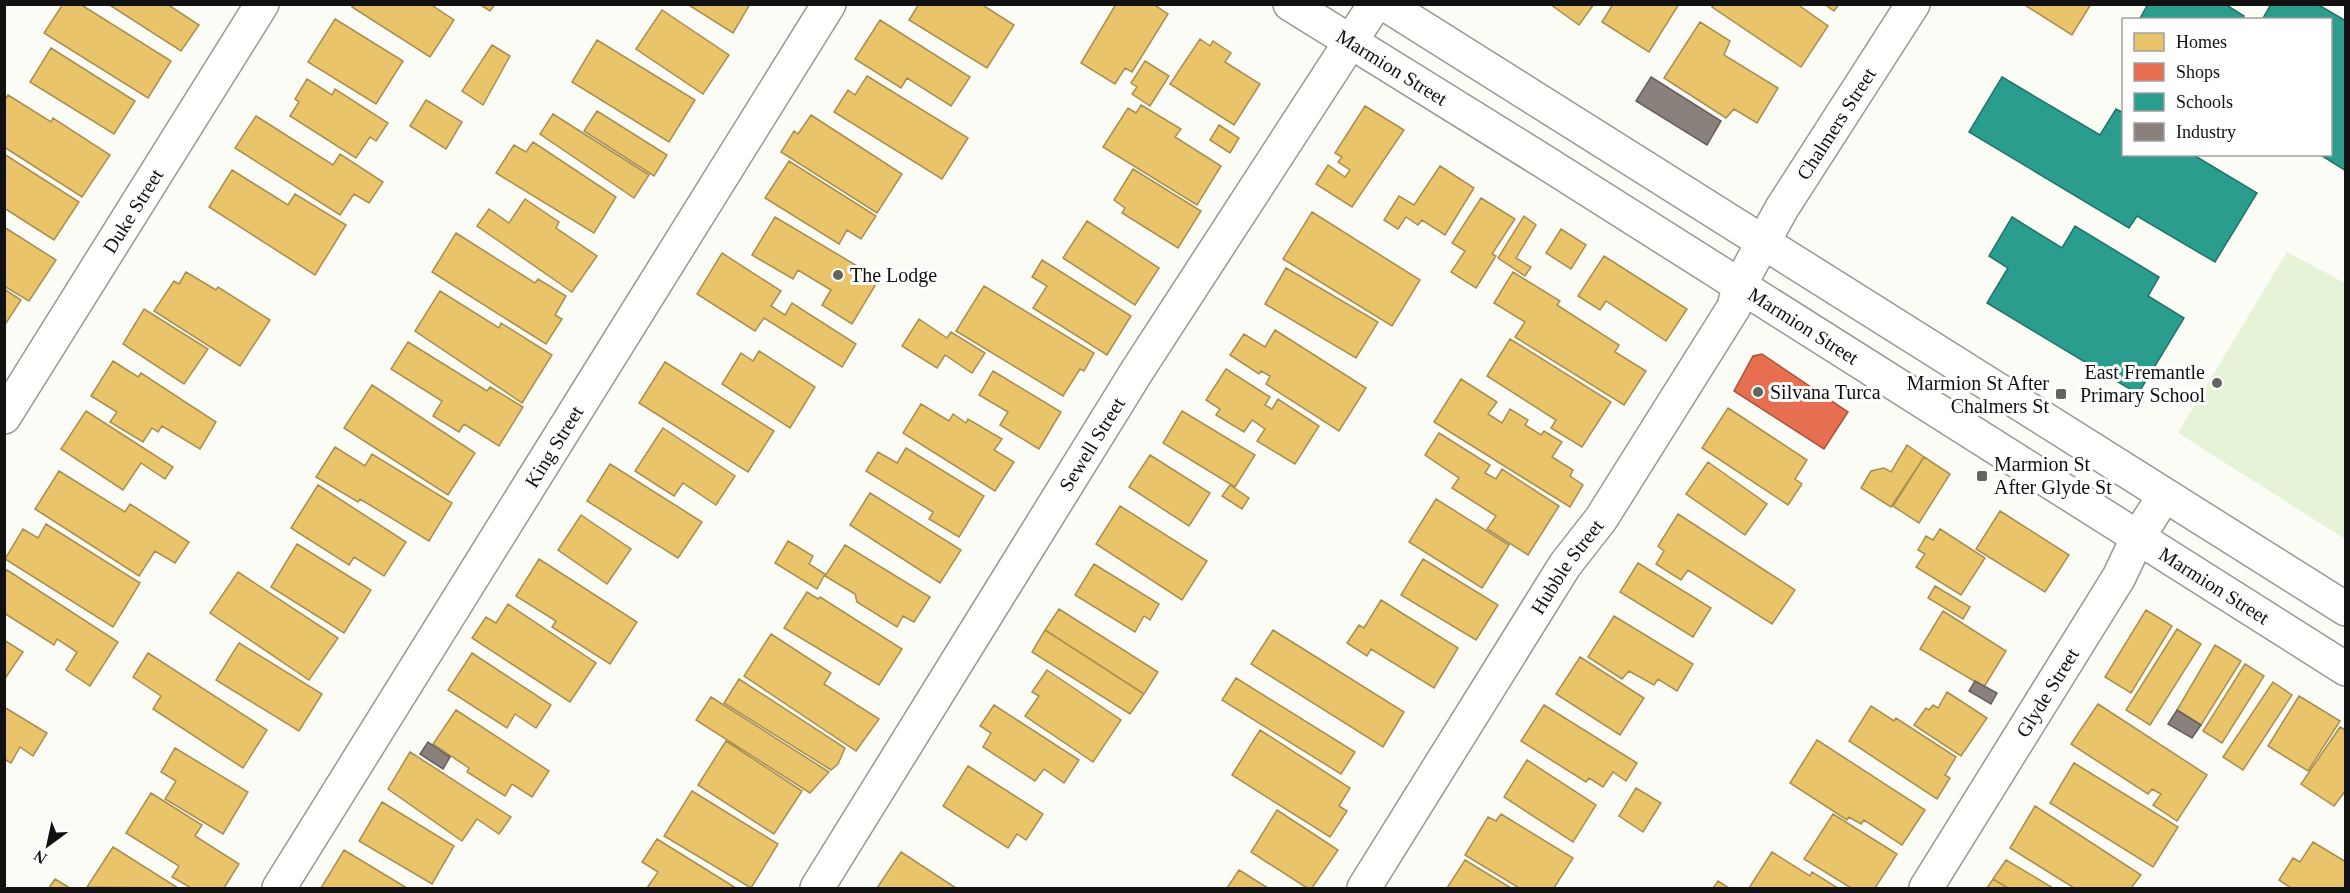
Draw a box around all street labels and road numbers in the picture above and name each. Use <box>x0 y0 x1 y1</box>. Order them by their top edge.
street label: Marmion Street <box>1333 25 1452 110</box>
street label: Chalmers Street <box>1792 63 1880 184</box>
street label: Duke Street <box>98 164 167 257</box>
street label: Marmion Street <box>1744 283 1863 369</box>
street label: Sewell Street <box>1054 393 1129 495</box>
street label: King Street <box>520 401 587 491</box>
street label: Hubble Street <box>1526 515 1608 618</box>
street label: Marmion Street <box>2155 543 2274 629</box>
street label: Glyde Street <box>2011 644 2083 741</box>

